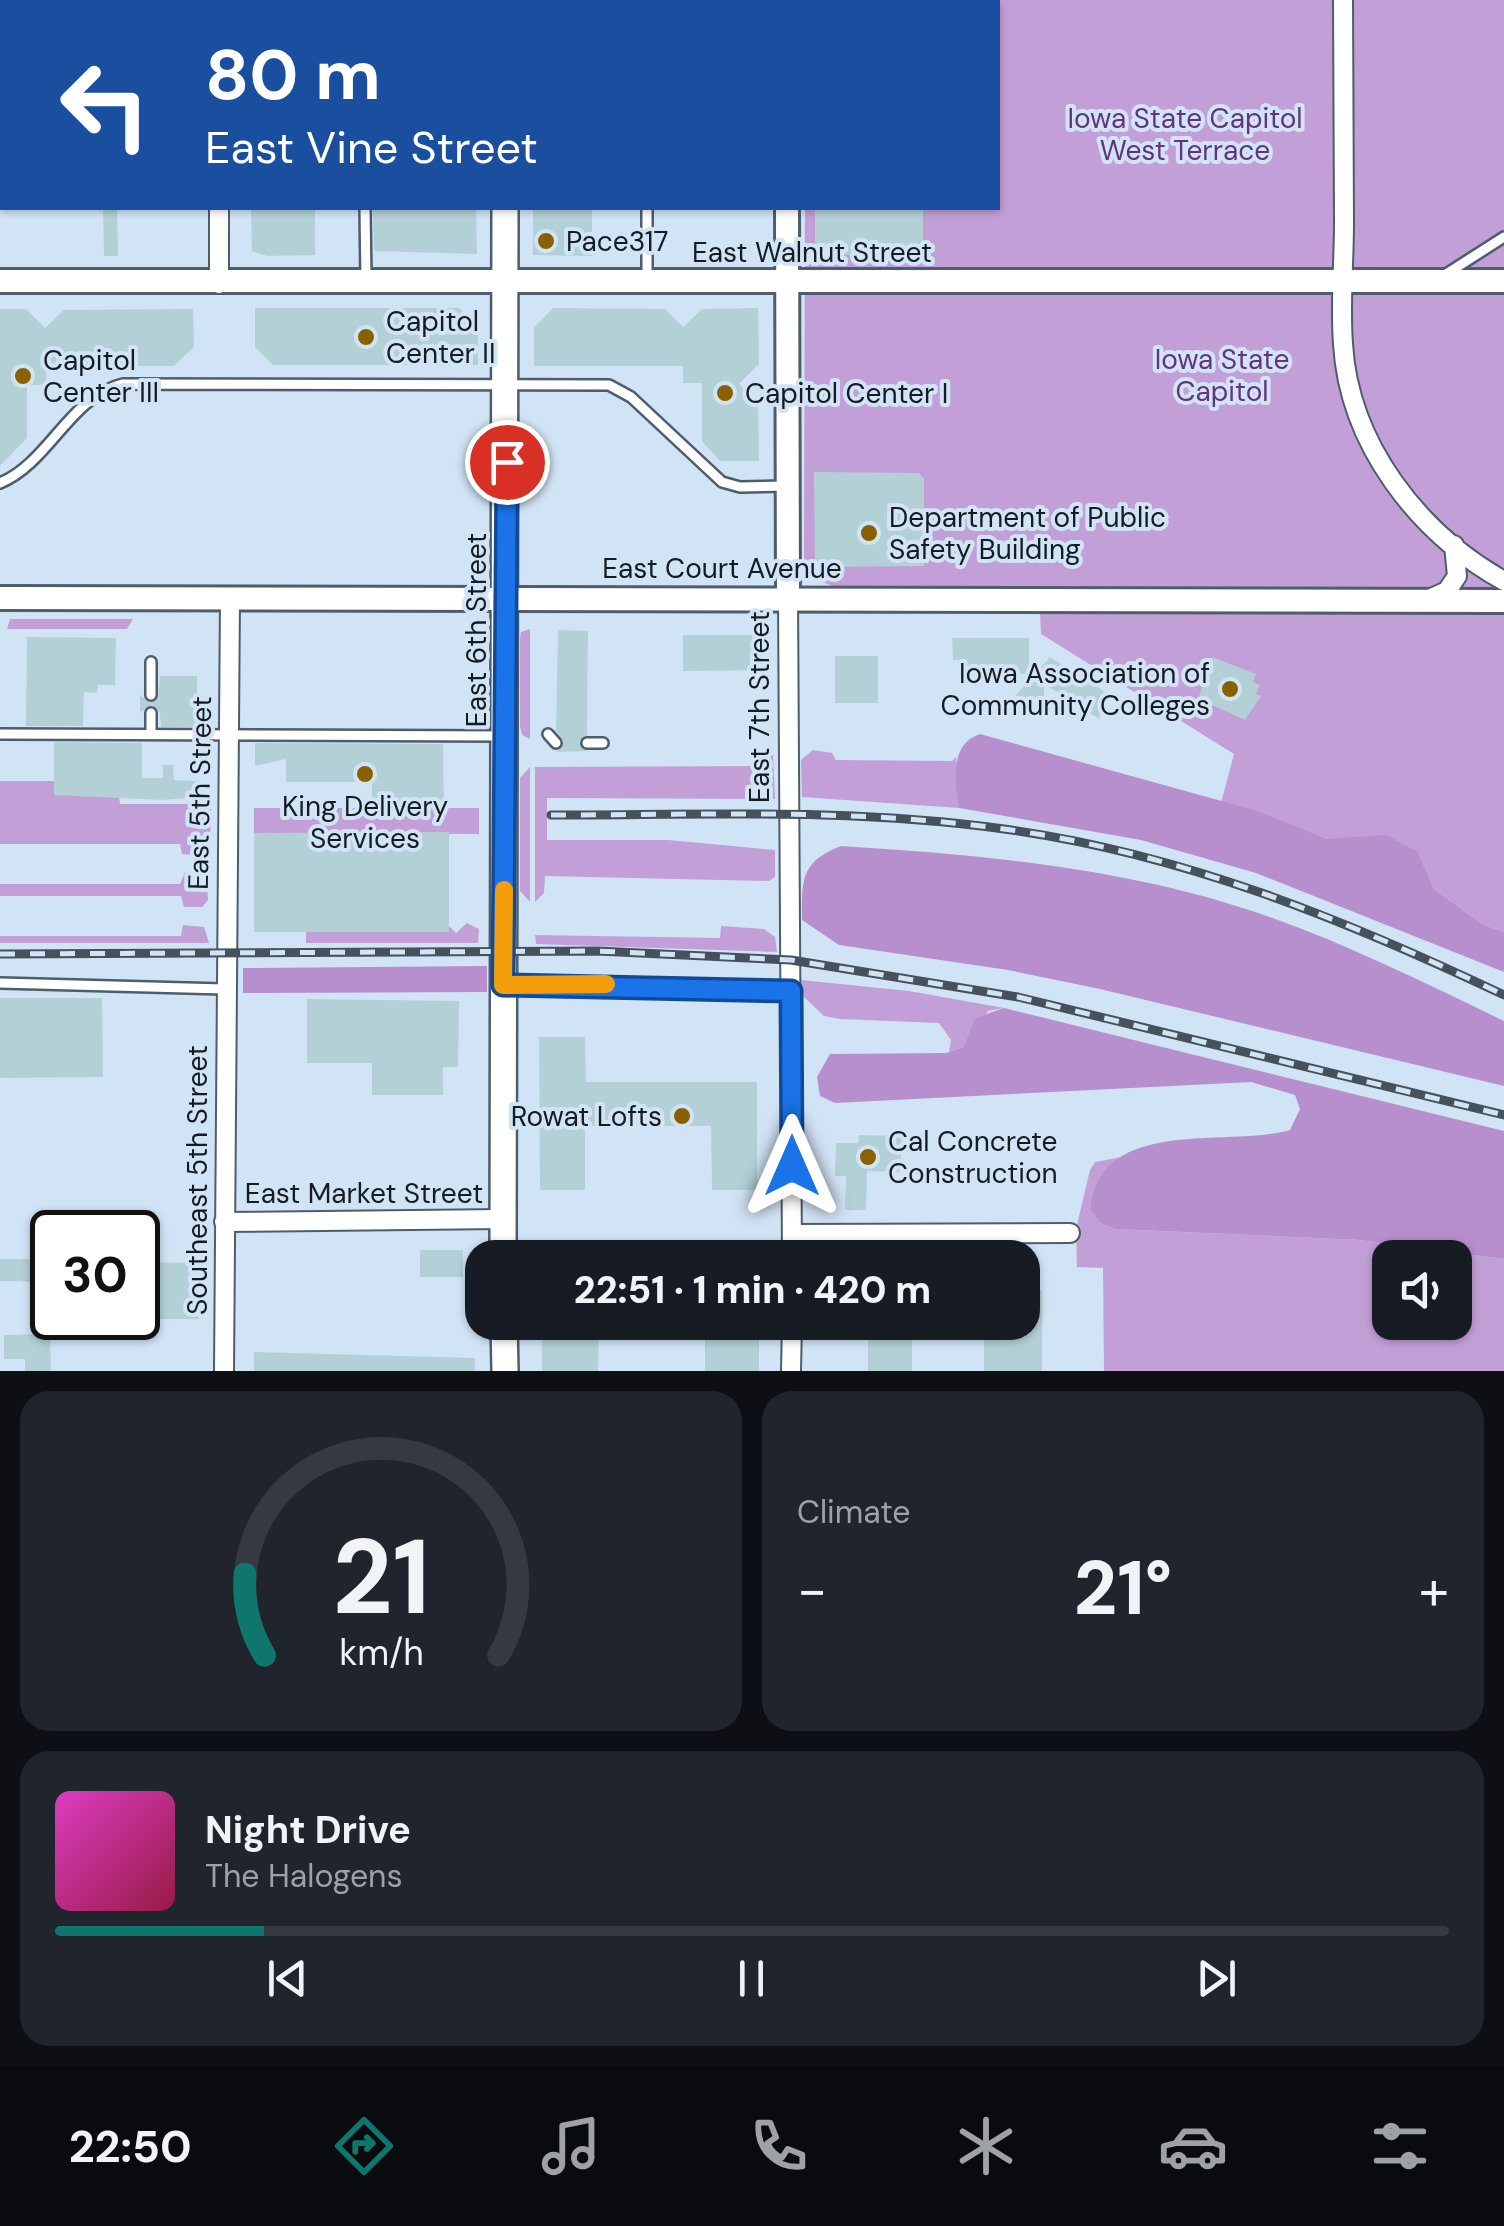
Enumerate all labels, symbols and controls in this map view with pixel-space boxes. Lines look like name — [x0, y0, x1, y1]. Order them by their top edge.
text: 80 m — [205, 30, 381, 121]
icon: left — [40, 40, 170, 170]
park label: Iowa State Capitol West Terrace — [1067, 100, 1303, 169]
text: East Vine Street — [205, 118, 538, 177]
place label: Pace317 — [566, 223, 669, 260]
marker: Pace317 — [535, 230, 557, 252]
street label: East Walnut Street — [692, 234, 932, 271]
place label: Capitol Center II — [386, 303, 495, 372]
marker: Capitol Center II — [355, 326, 377, 348]
park label: Iowa State Capitol — [1155, 341, 1289, 410]
place label: Capitol Center III — [43, 342, 159, 411]
marker: Capitol Center III — [12, 365, 34, 387]
place label: Capitol Center I — [745, 375, 948, 412]
marker: Capitol Center I — [714, 382, 736, 404]
pin — [465, 420, 550, 505]
icon: arrive — [480, 435, 535, 490]
place label: Department of Public Safety Building — [889, 499, 1166, 568]
marker: Department of Public Safety Building — [858, 522, 880, 544]
street label: East 6th Street — [458, 533, 495, 727]
street label: East Court Avenue — [602, 550, 842, 587]
street label: East 7th Street — [741, 611, 778, 803]
place label: Iowa Association of Community Colleges — [941, 655, 1210, 724]
marker: Iowa Association of Community Colleges — [1219, 678, 1241, 700]
street label: East 5th Street — [180, 696, 220, 890]
marker: King Delivery Services — [354, 763, 376, 785]
place label: King Delivery Services — [282, 788, 448, 857]
street label: Southeast 5th Street — [179, 1045, 216, 1315]
place label: Rowat Lofts — [511, 1098, 662, 1135]
marker: Rowat Lofts — [671, 1105, 693, 1127]
position arrow — [740, 1114, 844, 1218]
place label: Cal Concrete Construction — [888, 1123, 1058, 1192]
marker: Cal Concrete Construction — [857, 1146, 879, 1168]
street label: East Market Street — [245, 1175, 483, 1212]
speed limit sign: 30 — [30, 1210, 160, 1340]
map controls — [1372, 1240, 1472, 1340]
button: sound — [1372, 1240, 1472, 1340]
text: 22:51 · 1 min · 420 m — [574, 1265, 931, 1315]
text: Climate — [797, 1491, 911, 1533]
text: 21 — [332, 1510, 430, 1645]
text: 21° — [1074, 1540, 1172, 1637]
text: − — [797, 1554, 827, 1626]
text: + — [1419, 1554, 1449, 1626]
text: km/h — [339, 1630, 423, 1676]
text: Night Drive — [205, 1805, 411, 1855]
text: The Halogens — [205, 1855, 403, 1897]
icon: previous — [260, 1951, 315, 2006]
icon: pause — [724, 1951, 779, 2006]
icon: next — [1189, 1951, 1244, 2006]
icon: directions — [329, 2111, 399, 2181]
icon: music — [536, 2111, 606, 2181]
icon: phone — [744, 2111, 814, 2181]
icon: climate — [951, 2111, 1021, 2181]
icon: car — [1158, 2111, 1228, 2181]
icon: filters — [1365, 2111, 1435, 2181]
text: 22:50 — [69, 2117, 192, 2176]

